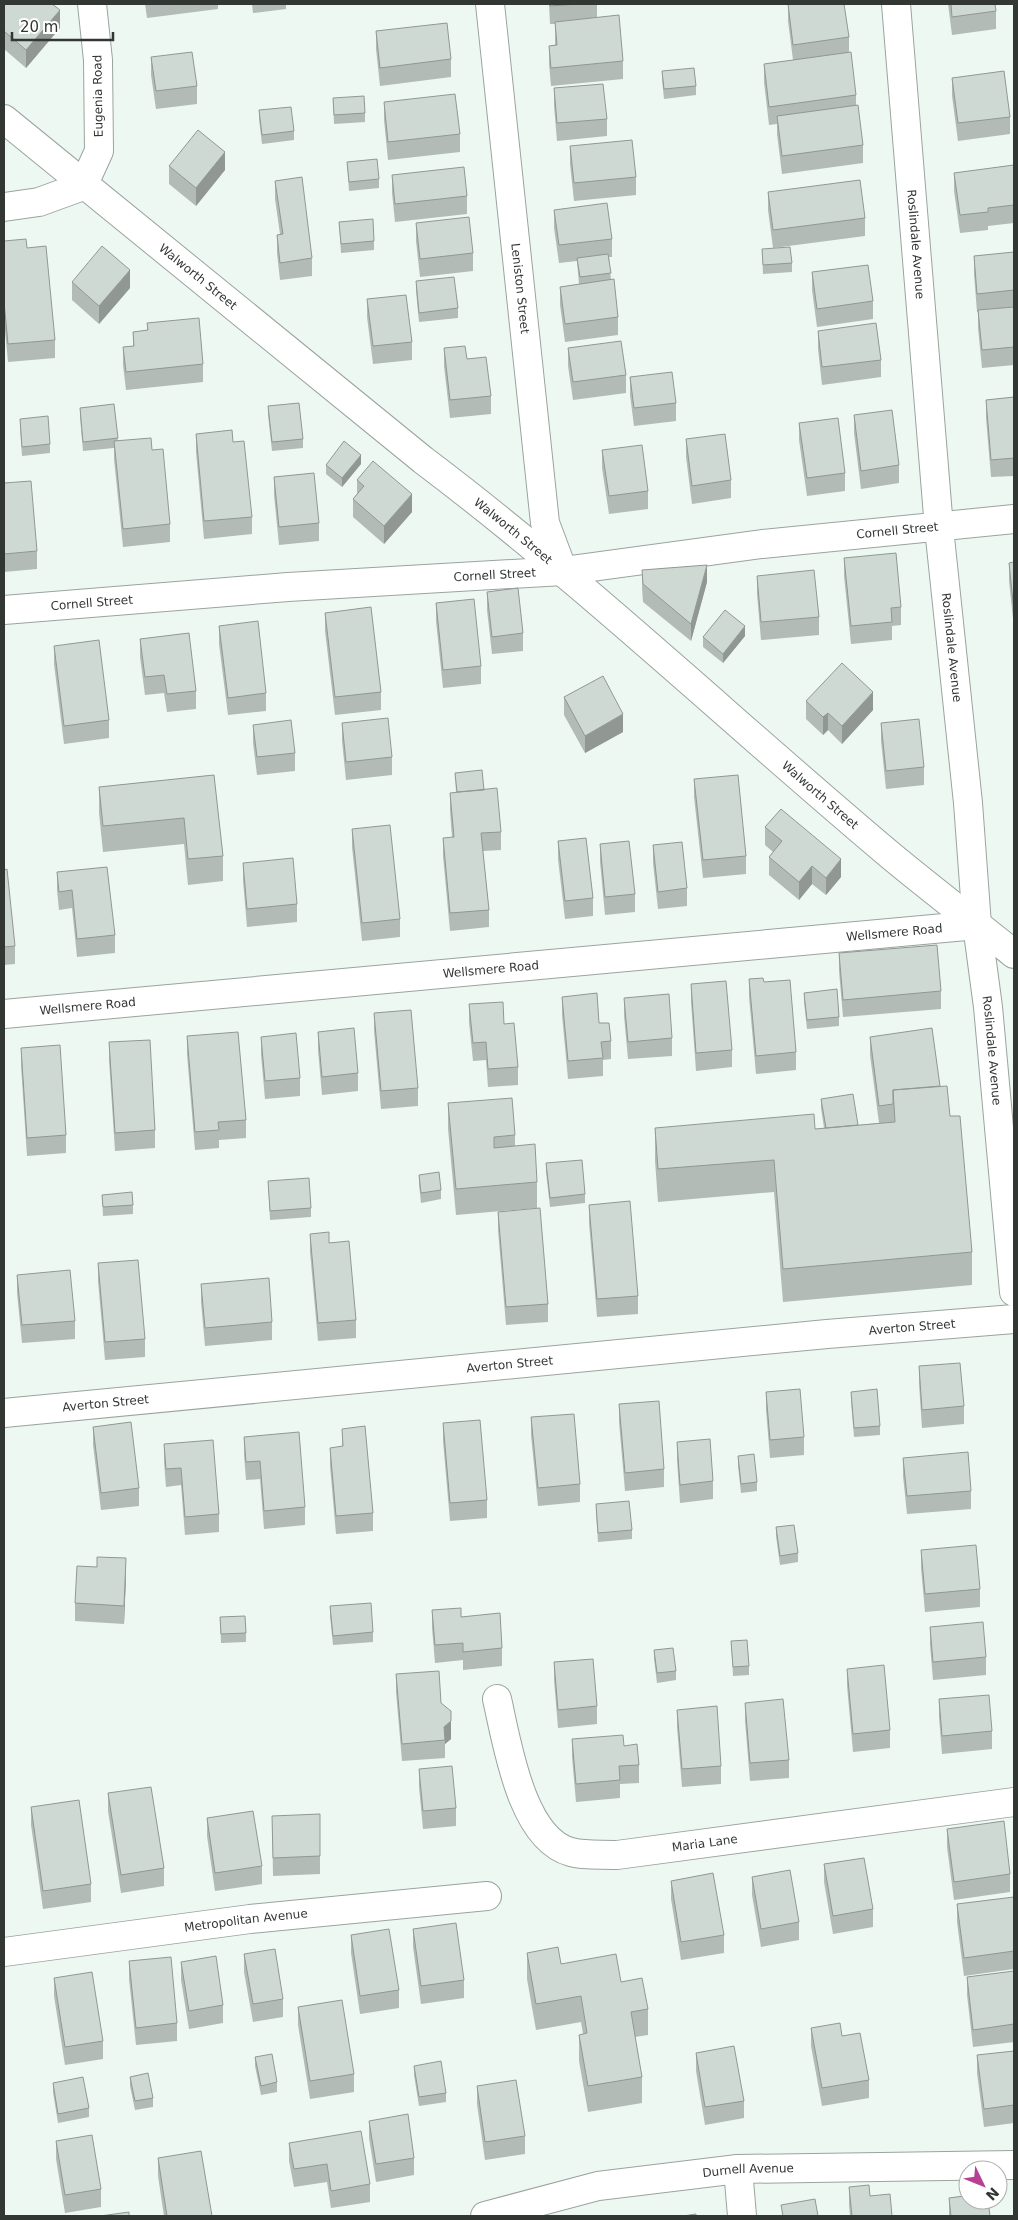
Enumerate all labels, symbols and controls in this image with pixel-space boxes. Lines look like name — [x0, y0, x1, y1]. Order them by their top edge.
scale bar — [12, 10, 114, 42]
text: 20 m — [20, 18, 58, 36]
street label: Eugenia Road — [90, 55, 106, 137]
street label: Roslindale Avenue — [904, 189, 927, 300]
street label: Walworth Street — [156, 241, 240, 313]
street label: Leniston Street — [508, 242, 532, 335]
street label: Walworth Street — [471, 495, 555, 567]
street label: Cornell Street — [856, 520, 939, 542]
street label: Cornell Street — [453, 566, 537, 584]
street label: Roslindale Avenue — [939, 592, 964, 703]
street label: Cornell Street — [50, 593, 134, 613]
street label: Walworth Street — [779, 758, 861, 832]
street label: Wellsmere Road — [846, 921, 943, 944]
street label: Wellsmere Road — [442, 958, 540, 981]
street label: Wellsmere Road — [39, 995, 136, 1018]
street label: Roslindale Avenue — [980, 995, 1004, 1106]
street label: Averton Street — [868, 1317, 956, 1338]
street label: Averton Street — [466, 1353, 554, 1376]
street label: Averton Street — [62, 1392, 150, 1414]
street label: Maria Lane — [671, 1832, 739, 1855]
street label: Metropolitan Avenue — [183, 1906, 308, 1935]
north arrow — [958, 2160, 1008, 2210]
street label: Durnell Avenue — [702, 2161, 794, 2180]
text: N — [983, 2184, 1002, 2204]

